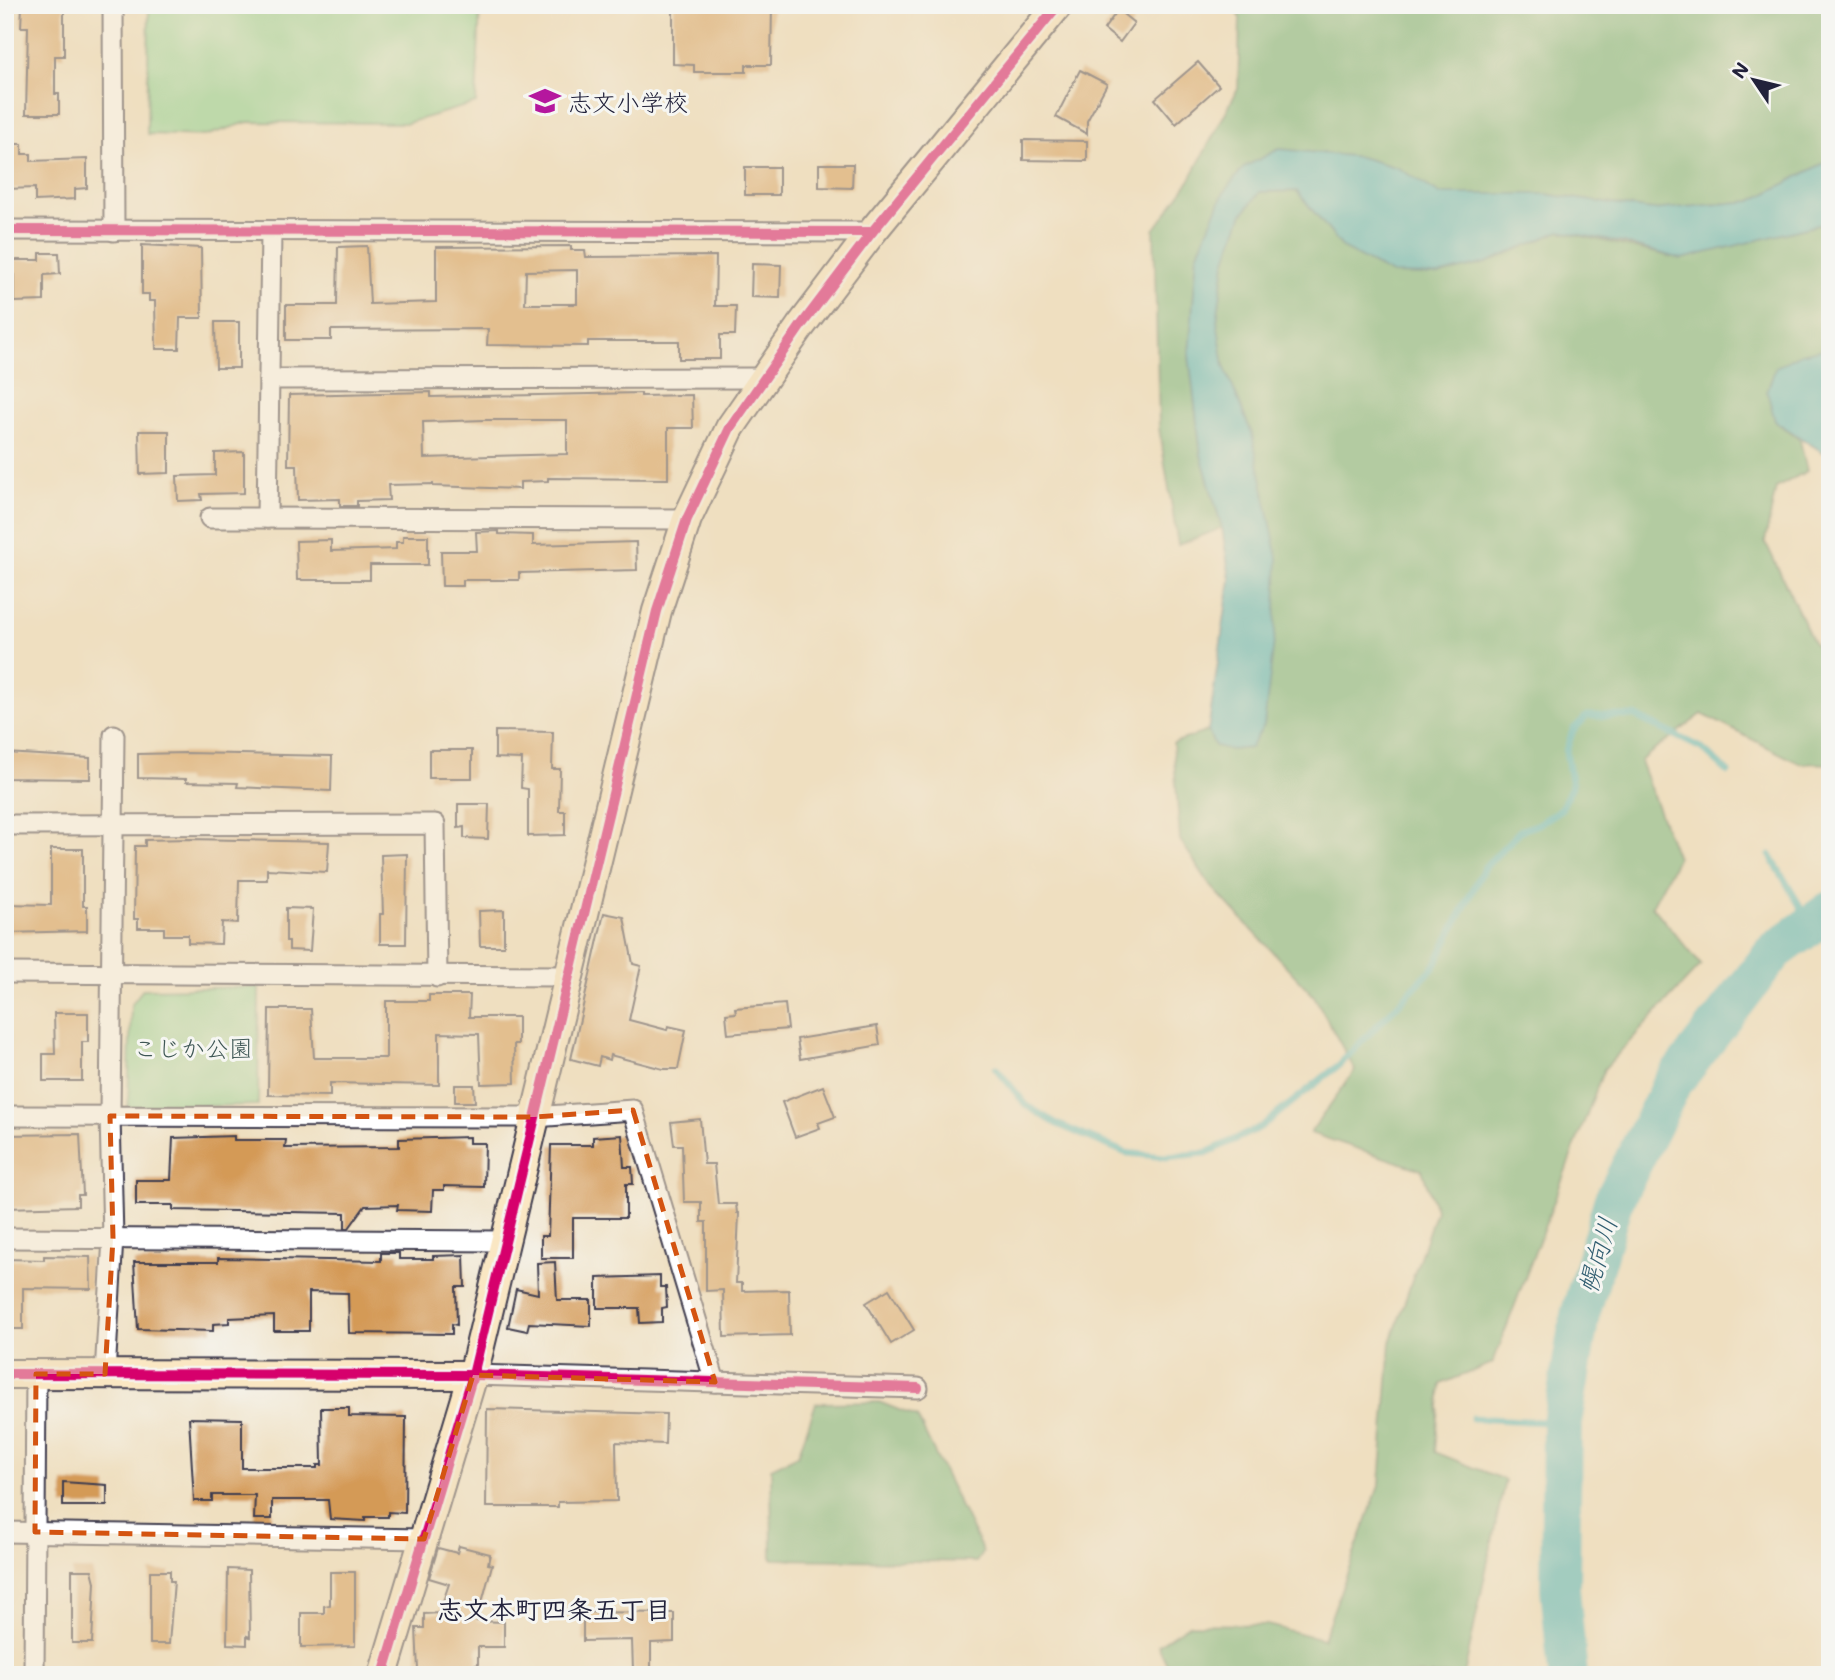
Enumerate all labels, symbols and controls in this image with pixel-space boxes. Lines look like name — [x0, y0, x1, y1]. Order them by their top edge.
north arrow — [1720, 46, 1790, 116]
text: N — [1725, 57, 1754, 83]
school or university icon: 志文小学校 — [528, 84, 562, 118]
place label: 志文小学校 — [568, 86, 688, 117]
park label: こじか公園 — [133, 1032, 253, 1063]
water label: 幌向川 — [1570, 1213, 1624, 1297]
district label: 志文本町四条五丁目 — [437, 1592, 671, 1626]

